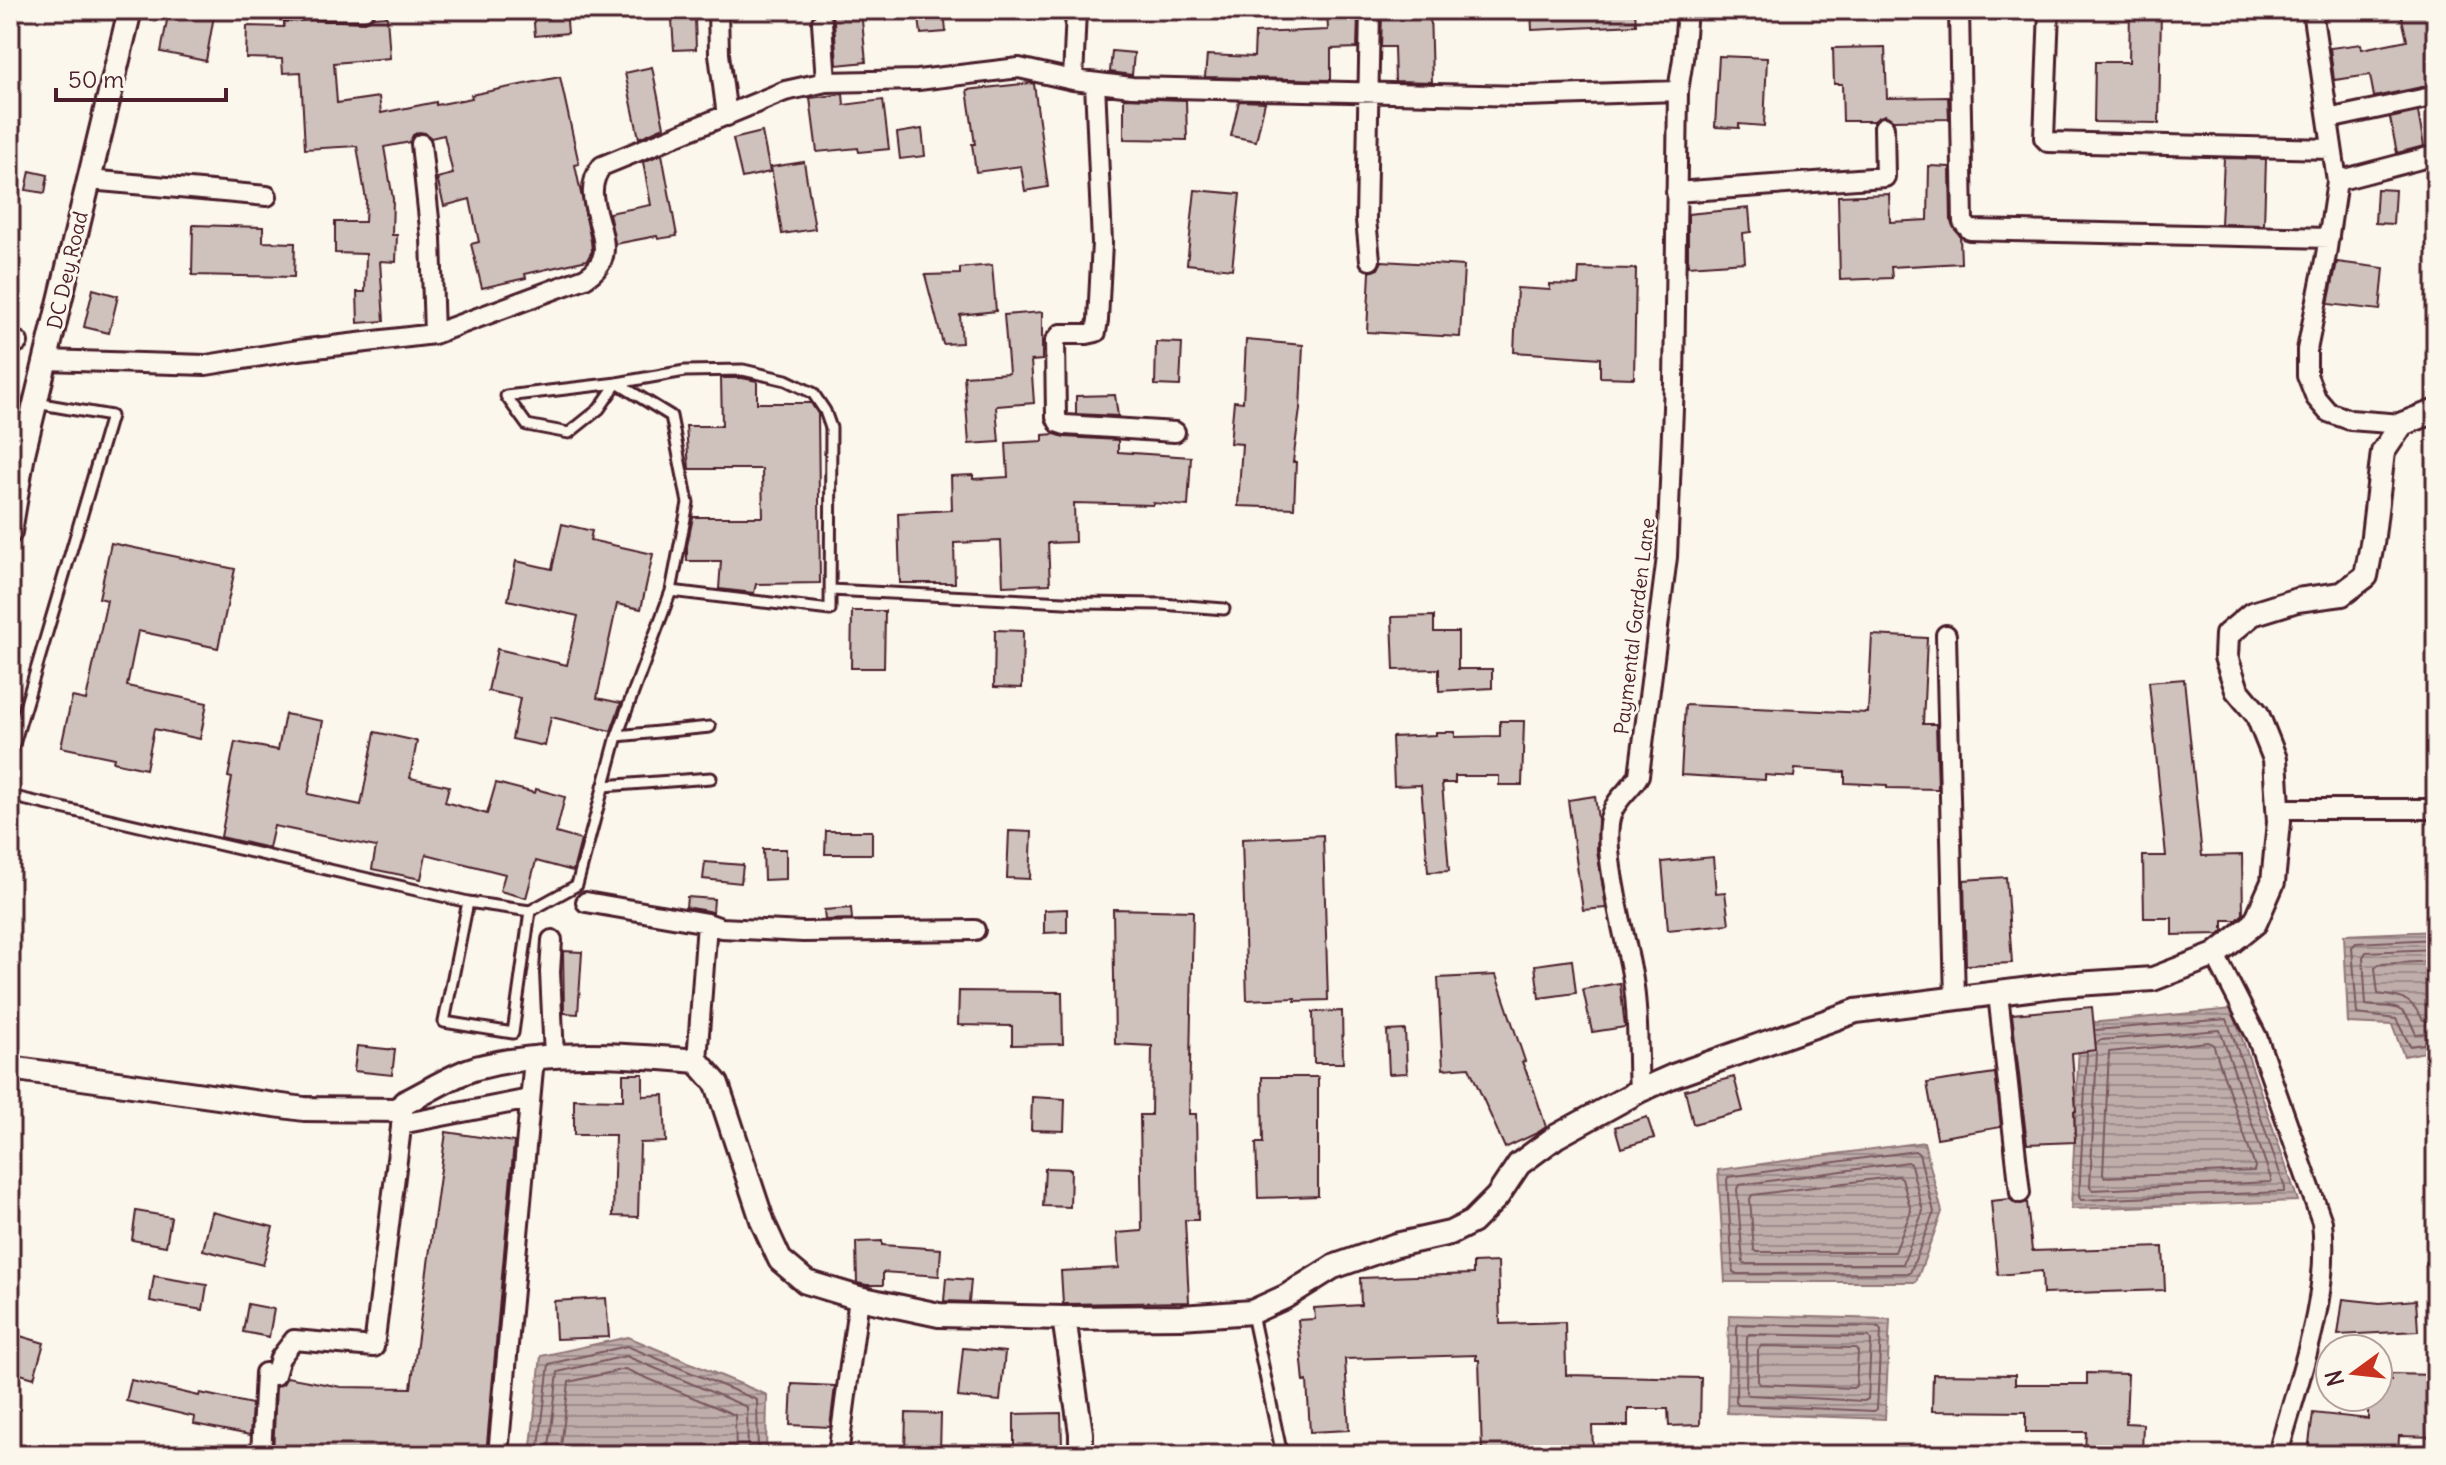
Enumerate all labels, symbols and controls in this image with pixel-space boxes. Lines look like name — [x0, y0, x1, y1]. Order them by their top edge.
scale bar — [56, 52, 226, 102]
text: 50 m — [68, 64, 124, 94]
street label: DC Dey Road — [41, 208, 93, 331]
street label: Paymental Garden Lane — [1608, 516, 1660, 736]
north arrow — [2314, 1333, 2394, 1413]
text: N — [2319, 1367, 2350, 1389]

